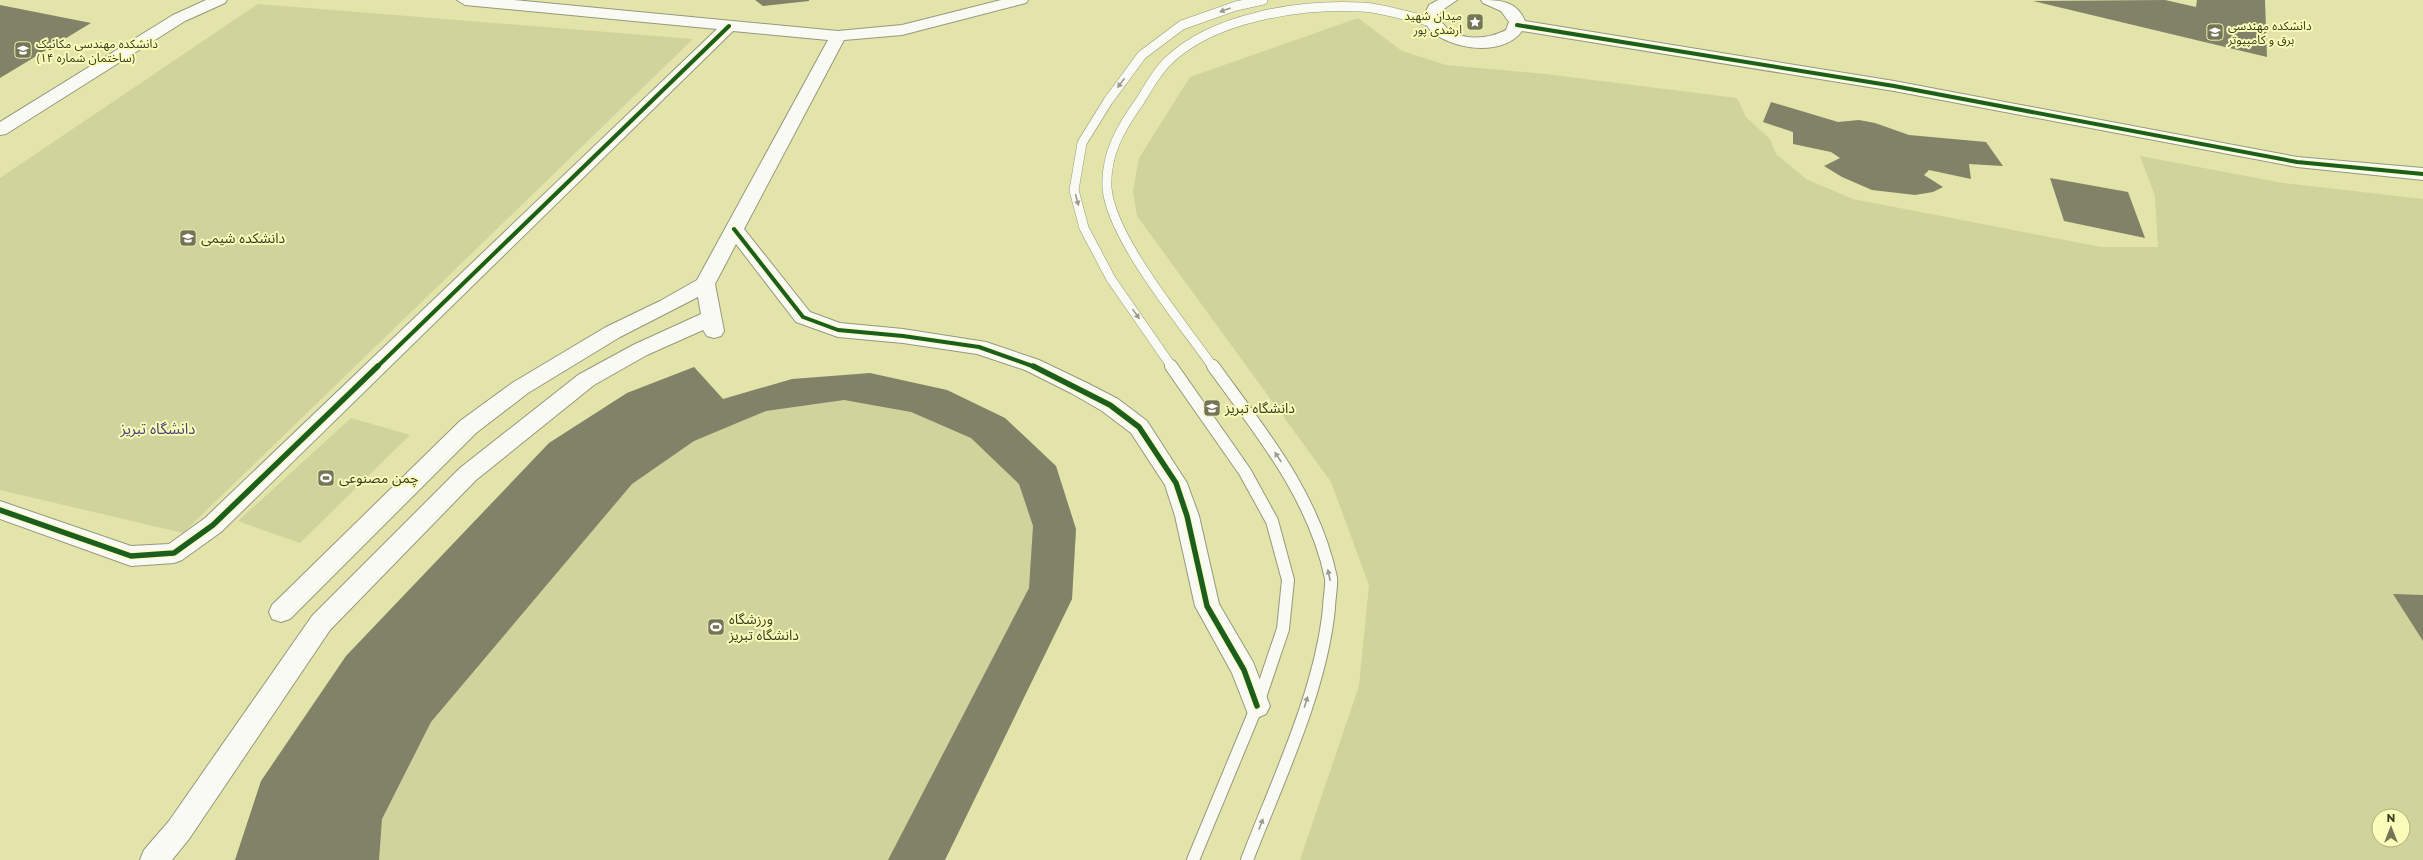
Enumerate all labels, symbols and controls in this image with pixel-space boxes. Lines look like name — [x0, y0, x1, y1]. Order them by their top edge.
one-way arrow — [1218, 7, 1230, 13]
place label: میدان شهید ارشدی پور — [1404, 8, 1462, 38]
place icon: میدان شهید ارشدی پور — [1465, 12, 1485, 32]
place label: دانشکده مهندسی برق و کامپیوتر — [2227, 18, 2312, 48]
school or university icon: دانشکده مهندسی برق و کامپیوتر — [2205, 22, 2225, 42]
place label: دانشکده مهندسی مکانیک (ساختمان شماره ۱۴) — [36, 36, 158, 65]
school or university icon: دانشکده مهندسی مکانیک (ساختمان شماره ۱۴) — [13, 40, 33, 60]
one-way arrow — [1117, 77, 1125, 88]
one-way arrow — [1074, 194, 1080, 206]
school or university icon: دانشکده شیمی — [178, 228, 198, 248]
place label: دانشکده شیمی — [201, 229, 285, 247]
one-way arrow — [1132, 309, 1140, 320]
school or university icon: دانشگاه تبریز — [1202, 398, 1222, 418]
place label: دانشگاه تبریز — [1224, 399, 1295, 417]
district label: دانشگاه تبریز — [119, 419, 196, 438]
one-way arrow — [1274, 452, 1282, 462]
sports icon: چمن مصنوعی — [316, 468, 336, 488]
place label: چمن مصنوعی — [339, 469, 419, 488]
one-way arrow — [1326, 569, 1332, 582]
place label: ورزشگاه دانشگاه تبریز — [728, 610, 799, 644]
sports icon: ورزشگاه دانشگاه تبریز — [706, 617, 726, 637]
one-way arrow — [1303, 696, 1309, 708]
north arrow — [2371, 808, 2411, 848]
text: N — [2387, 811, 2395, 825]
one-way arrow — [1258, 817, 1264, 829]

